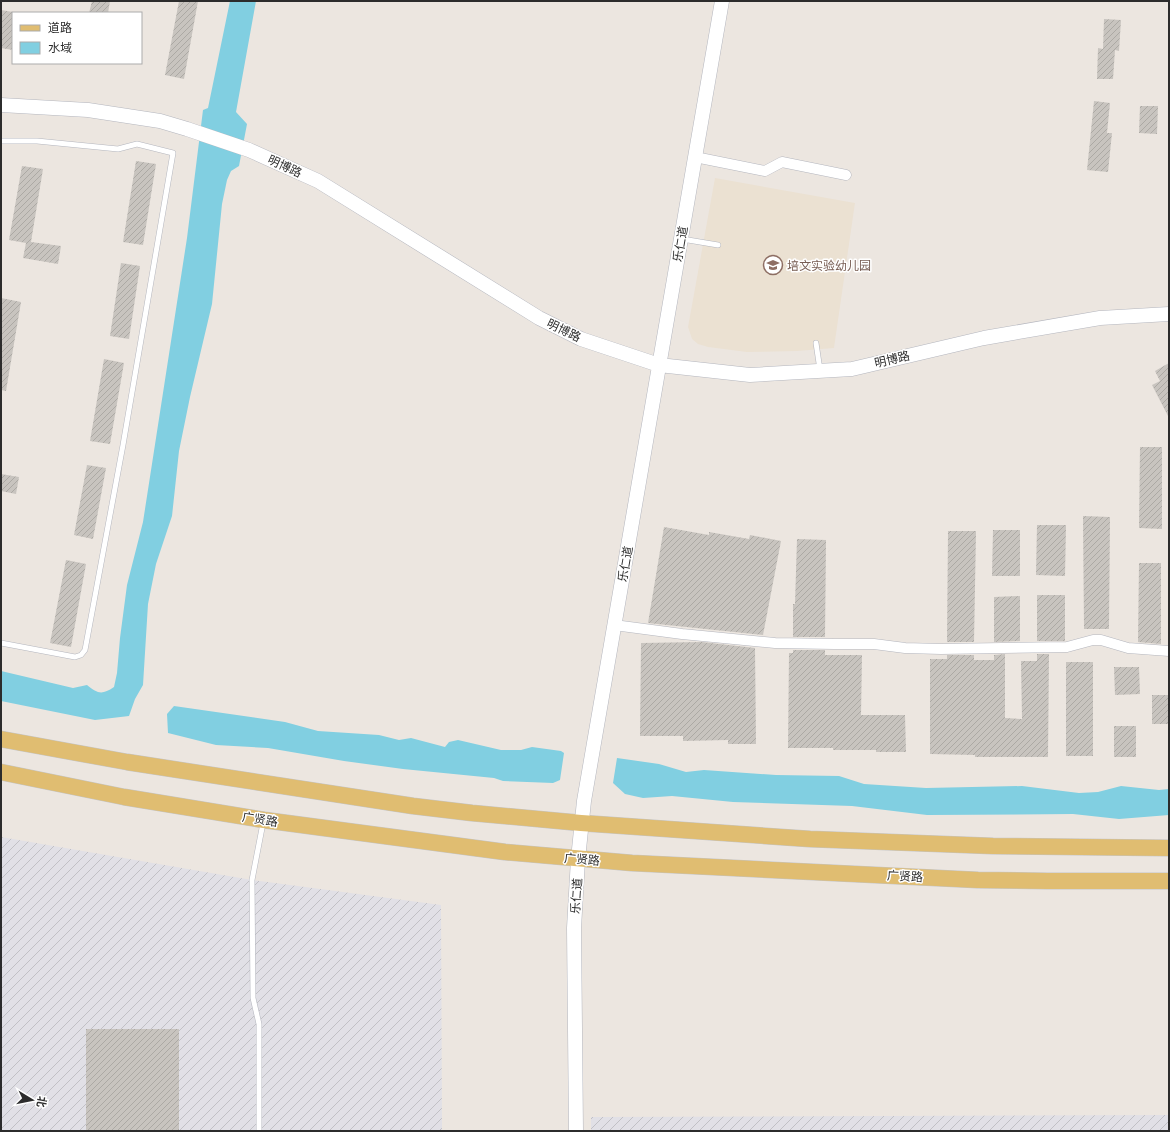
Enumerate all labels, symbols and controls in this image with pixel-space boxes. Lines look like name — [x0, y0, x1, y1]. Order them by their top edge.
legend — [12, 12, 142, 64]
text: 道路 — [48, 19, 72, 36]
text: 水域 — [48, 39, 72, 56]
street label: 明博路 — [265, 151, 305, 181]
street label: 乐仁道 — [669, 225, 691, 263]
school or university icon: 培文实验幼儿园 — [762, 254, 784, 276]
place label: 培文实验幼儿园 — [787, 257, 871, 274]
street label: 明博路 — [544, 314, 584, 346]
street label: 明博路 — [873, 347, 911, 371]
street label: 乐仁道 — [614, 545, 636, 583]
street label: 广贤路 — [241, 808, 279, 830]
street label: 广贤路 — [563, 849, 601, 869]
street label: 广贤路 — [887, 867, 923, 885]
street label: 乐仁道 — [566, 877, 586, 915]
north arrow — [12, 1080, 52, 1120]
text: 北 — [34, 1095, 51, 1109]

